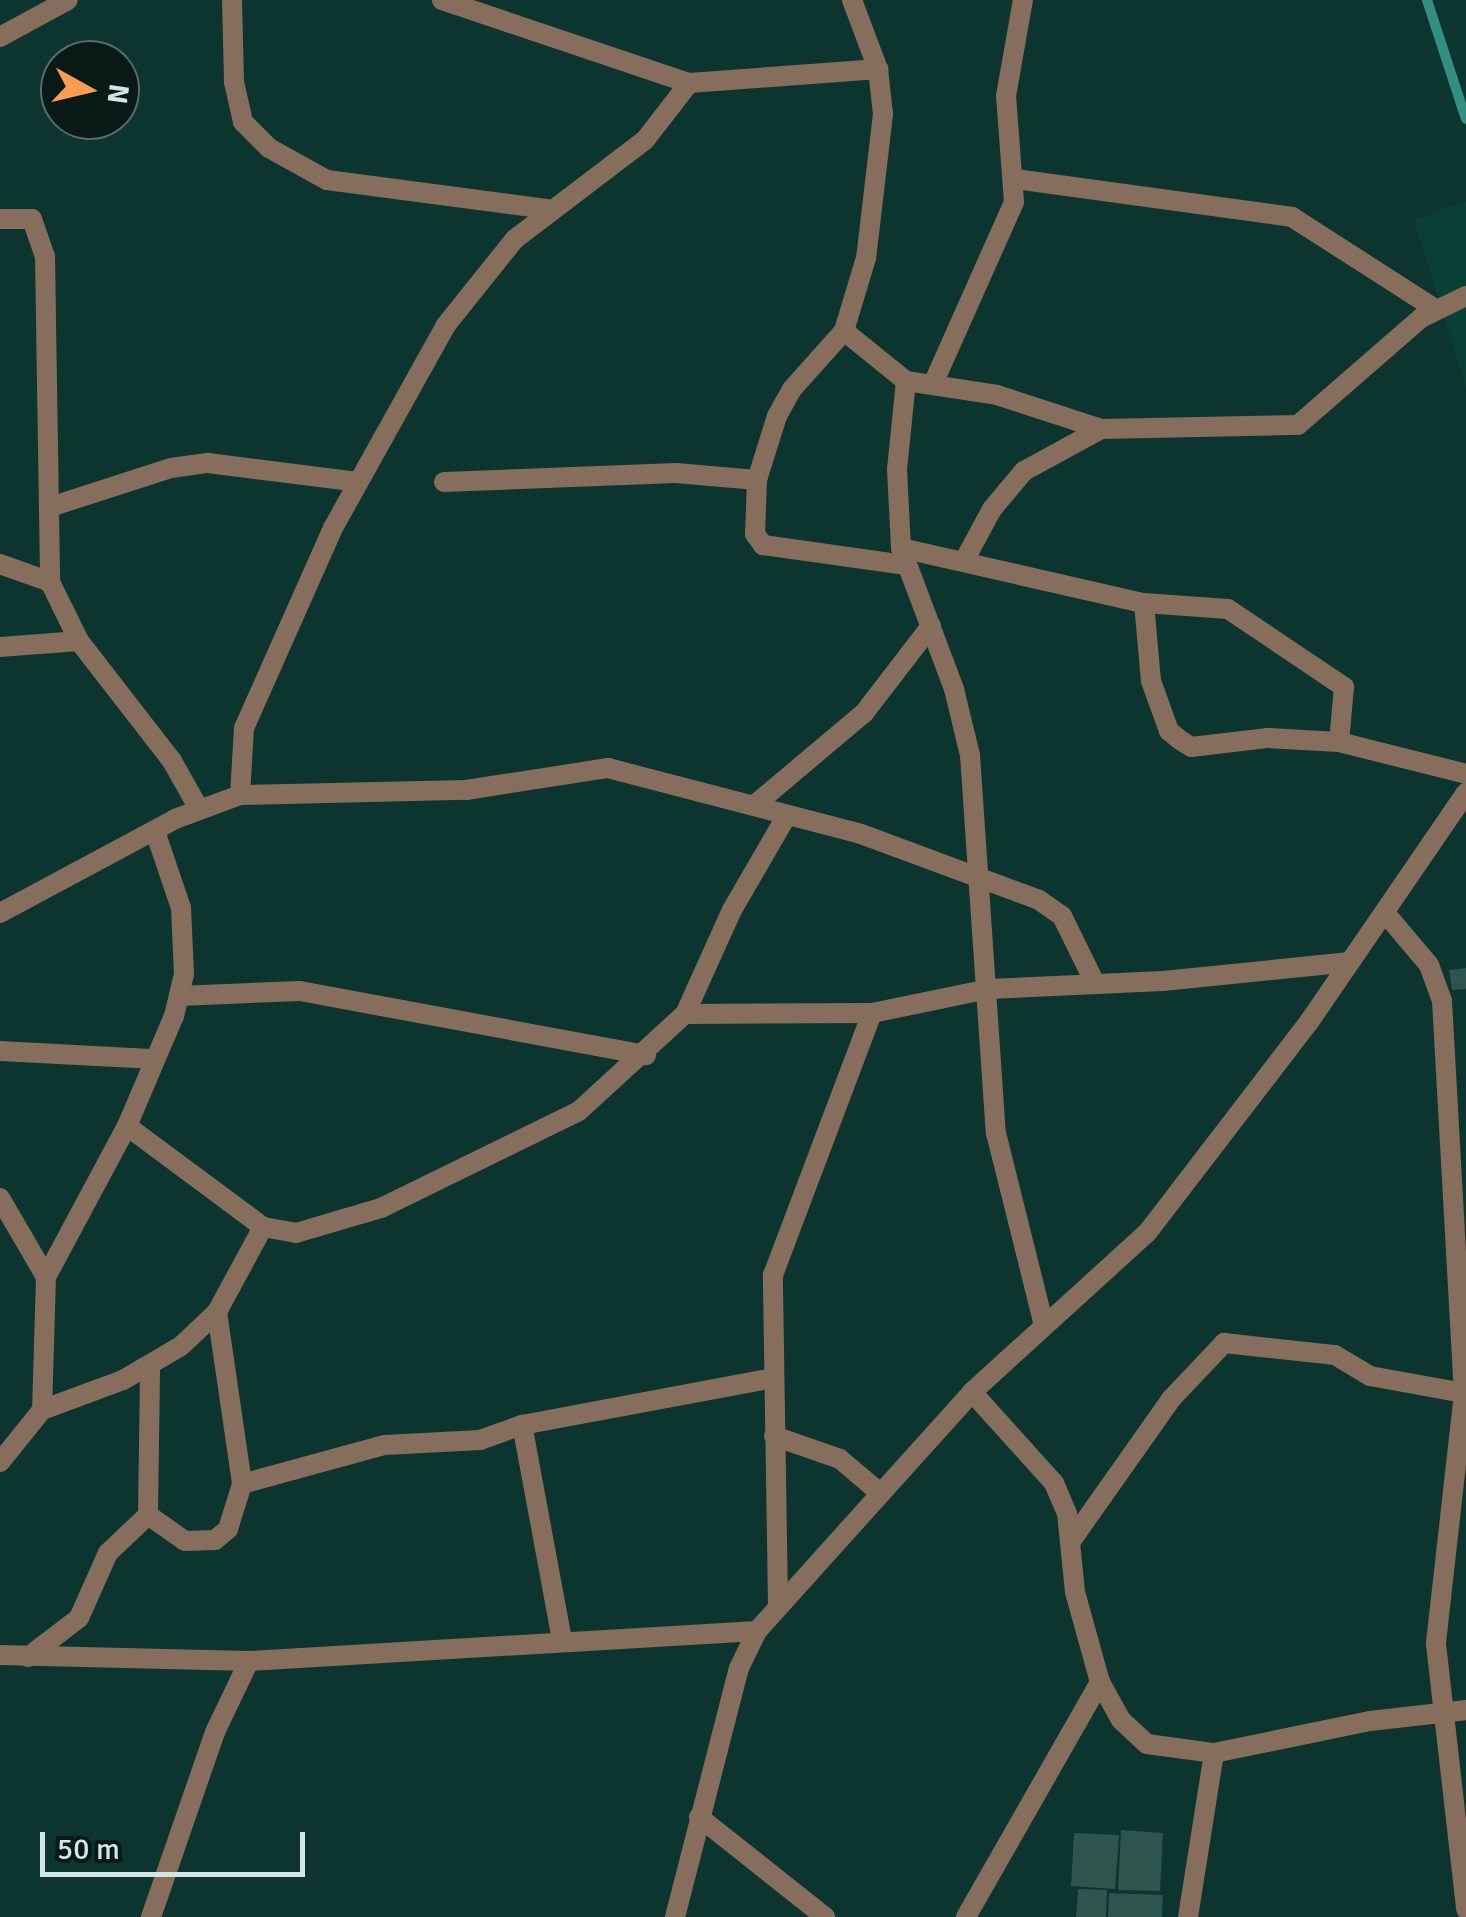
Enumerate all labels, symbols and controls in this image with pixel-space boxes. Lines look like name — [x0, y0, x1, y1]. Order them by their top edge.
north arrow — [40, 40, 140, 140]
text: N — [100, 82, 136, 106]
scale bar — [45, 1812, 310, 1874]
text: 50 m — [57, 1831, 120, 1868]

